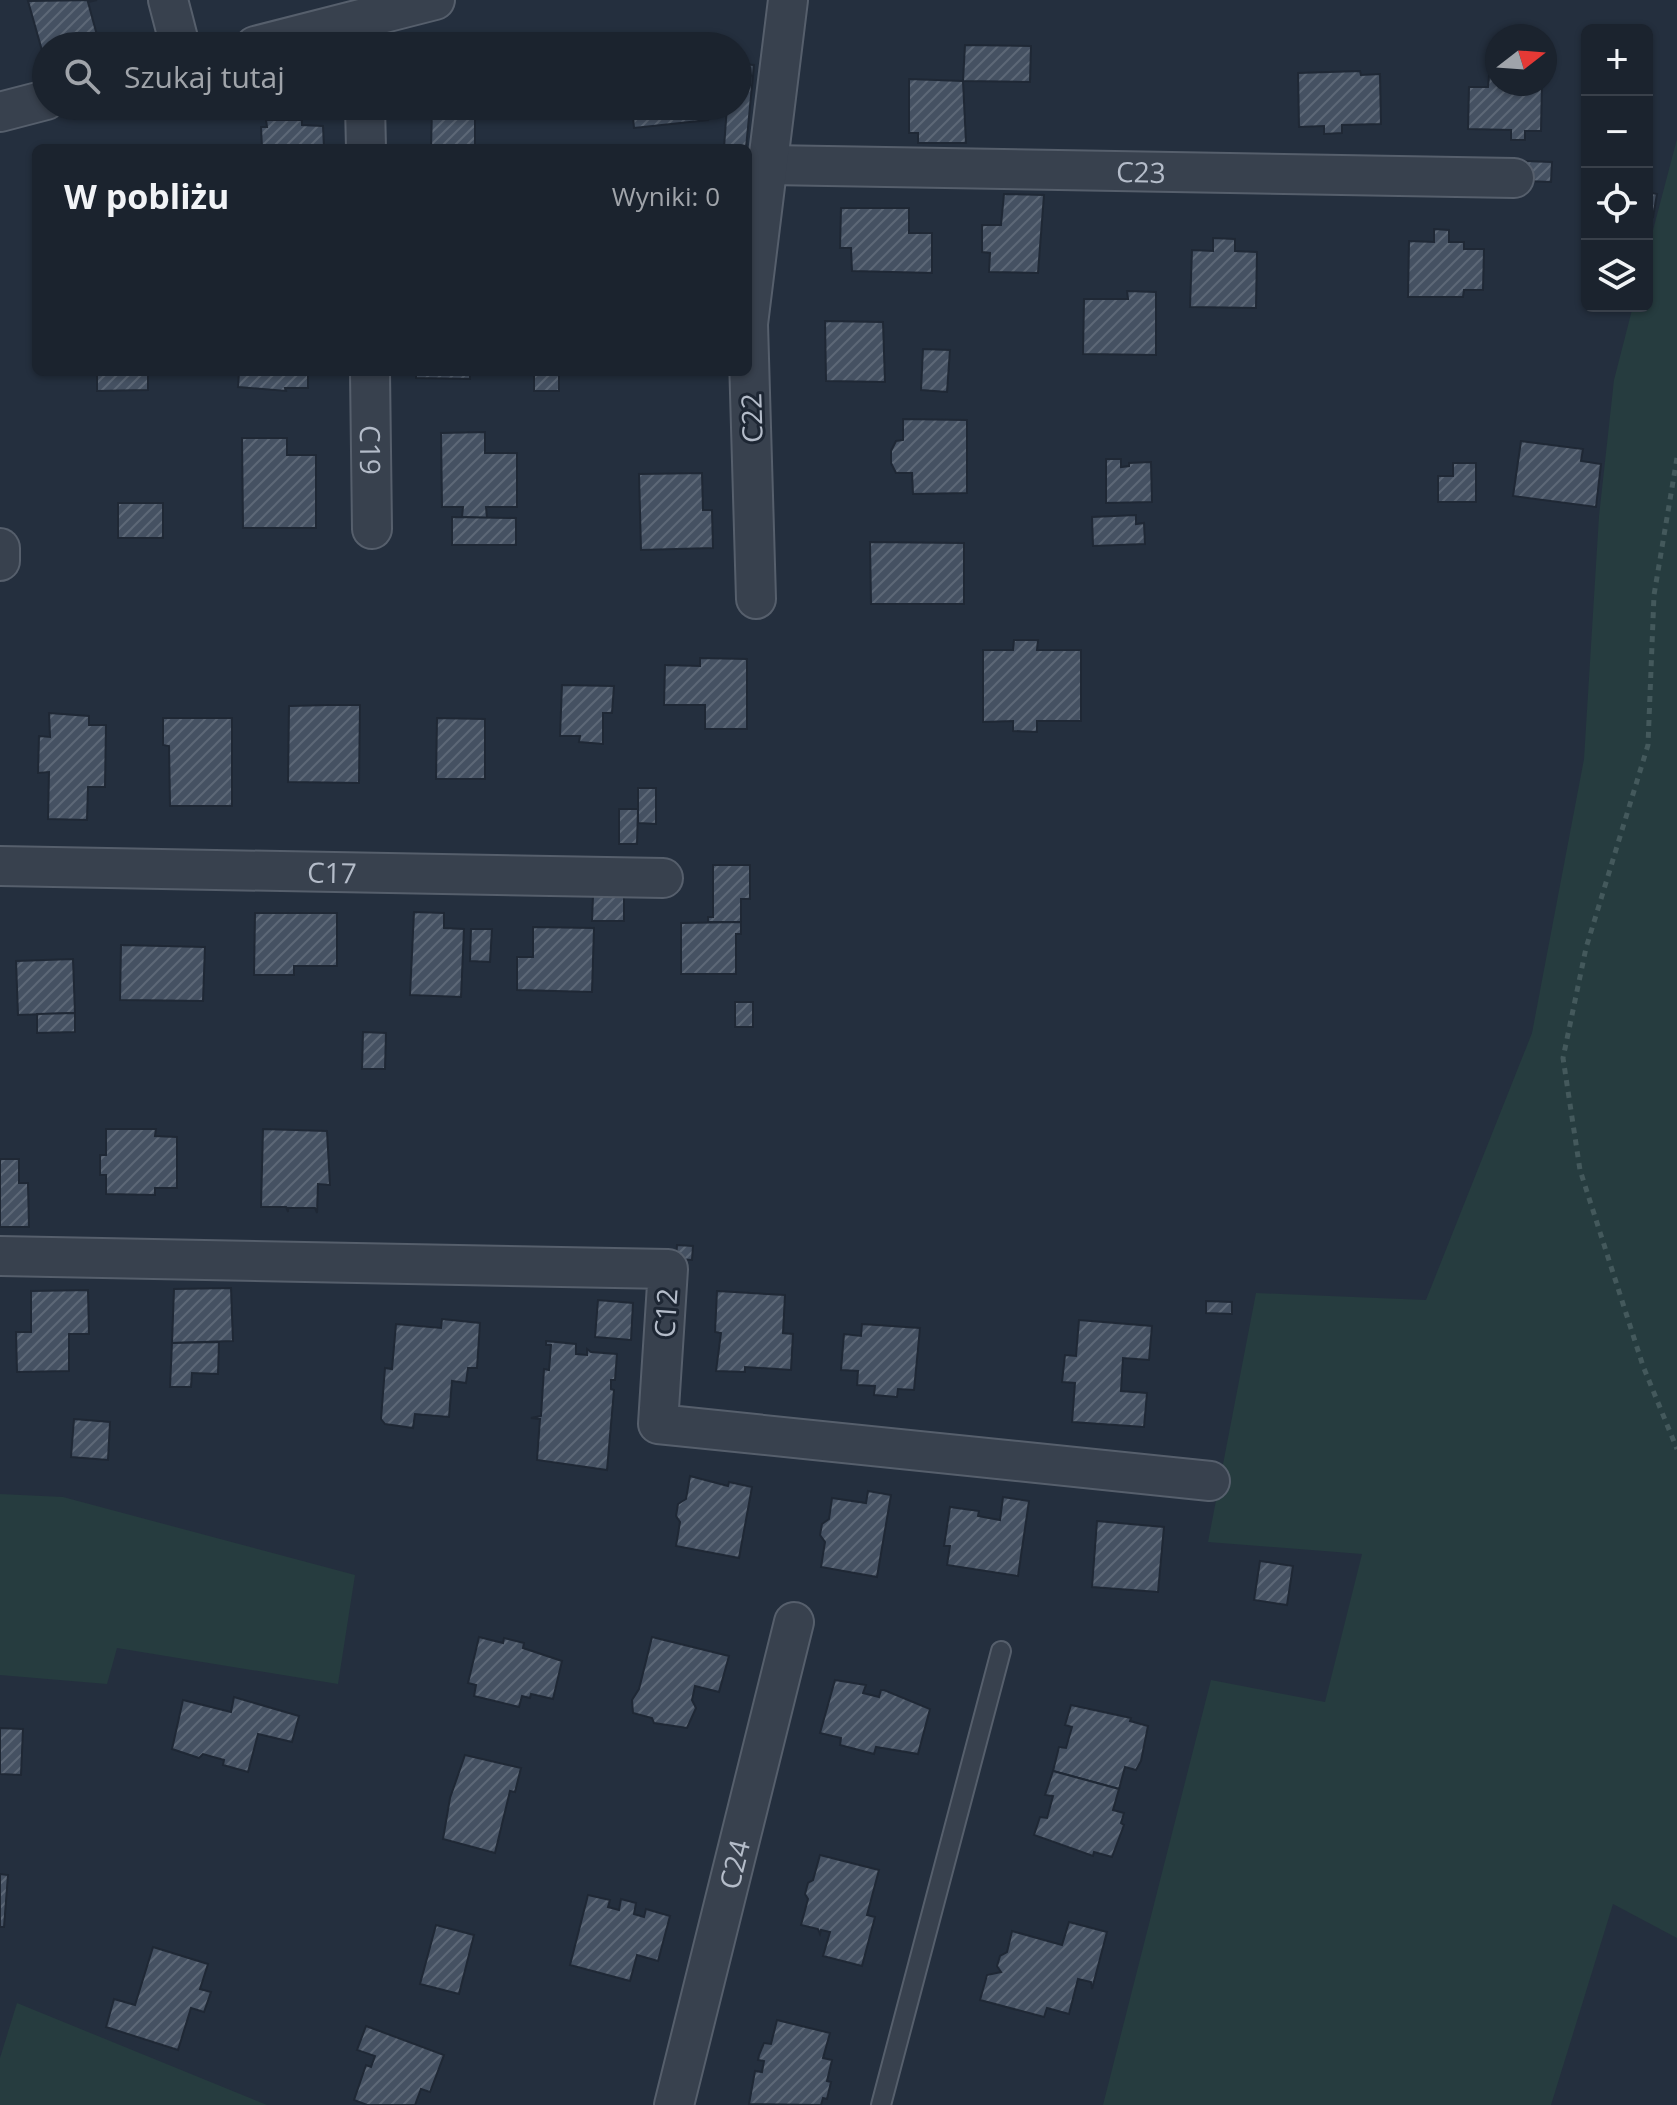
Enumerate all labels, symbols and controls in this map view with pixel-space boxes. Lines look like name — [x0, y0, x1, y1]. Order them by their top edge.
north arrow — [1485, 24, 1557, 96]
map controls — [1581, 24, 1653, 312]
button: + — [1581, 24, 1653, 96]
search box — [32, 32, 752, 120]
icon: search — [60, 54, 104, 98]
text: Szukaj tutaj — [124, 56, 285, 97]
button: − — [1581, 96, 1653, 168]
street label: C23 — [1116, 152, 1166, 191]
button: locate — [1581, 168, 1653, 240]
text: W pobliżu — [64, 173, 229, 219]
text: Wyniki: 0 — [612, 178, 720, 214]
button: layers — [1581, 240, 1653, 312]
street label: C22 — [731, 393, 771, 443]
street label: C19 — [352, 425, 390, 475]
street label: C17 — [307, 853, 357, 891]
street label: C12 — [644, 1287, 686, 1339]
street label: C24 — [709, 1836, 758, 1893]

